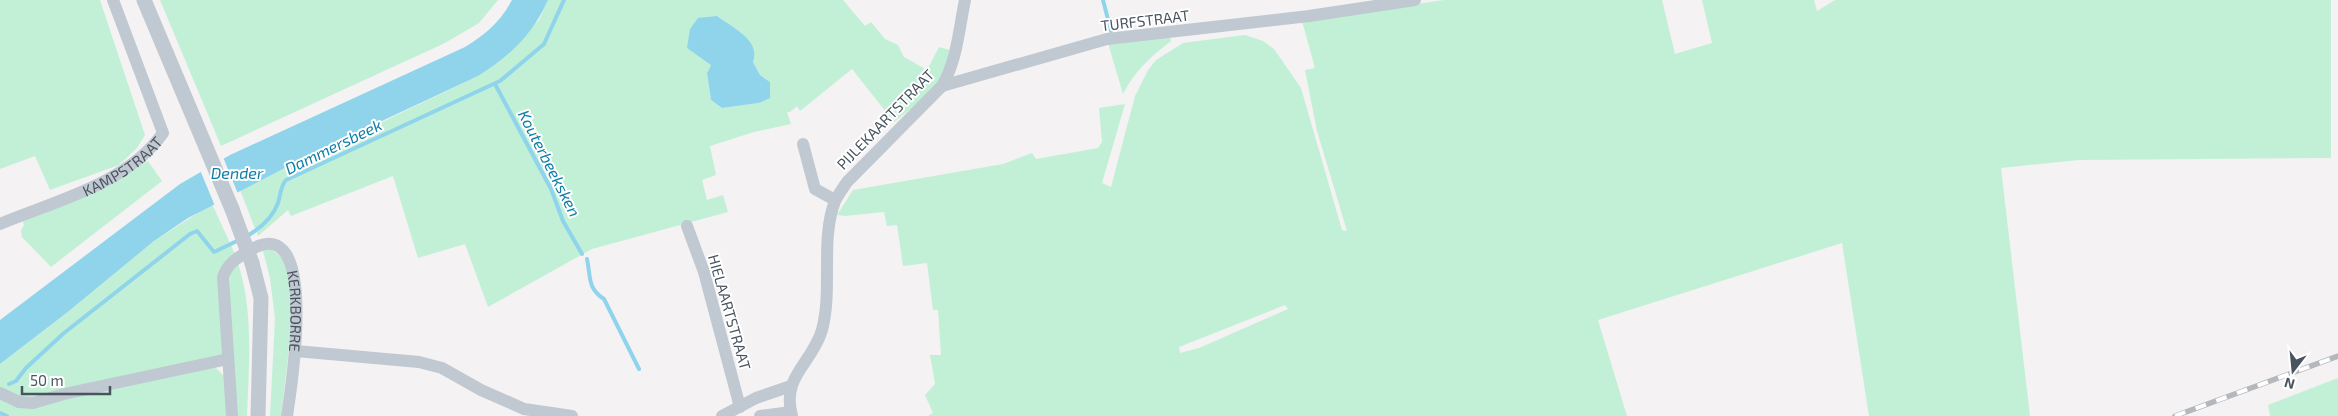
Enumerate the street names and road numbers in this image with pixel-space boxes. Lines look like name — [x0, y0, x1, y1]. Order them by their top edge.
street label: TURFSTRAAT — [1100, 6, 1191, 34]
street label: PIJLEKAARTSTRAAT — [833, 65, 938, 173]
street label: KAMPSTRAAT — [80, 132, 166, 200]
street label: HIELAARTSTRAAT — [705, 252, 755, 372]
street label: KERKBORRE — [284, 269, 306, 353]

